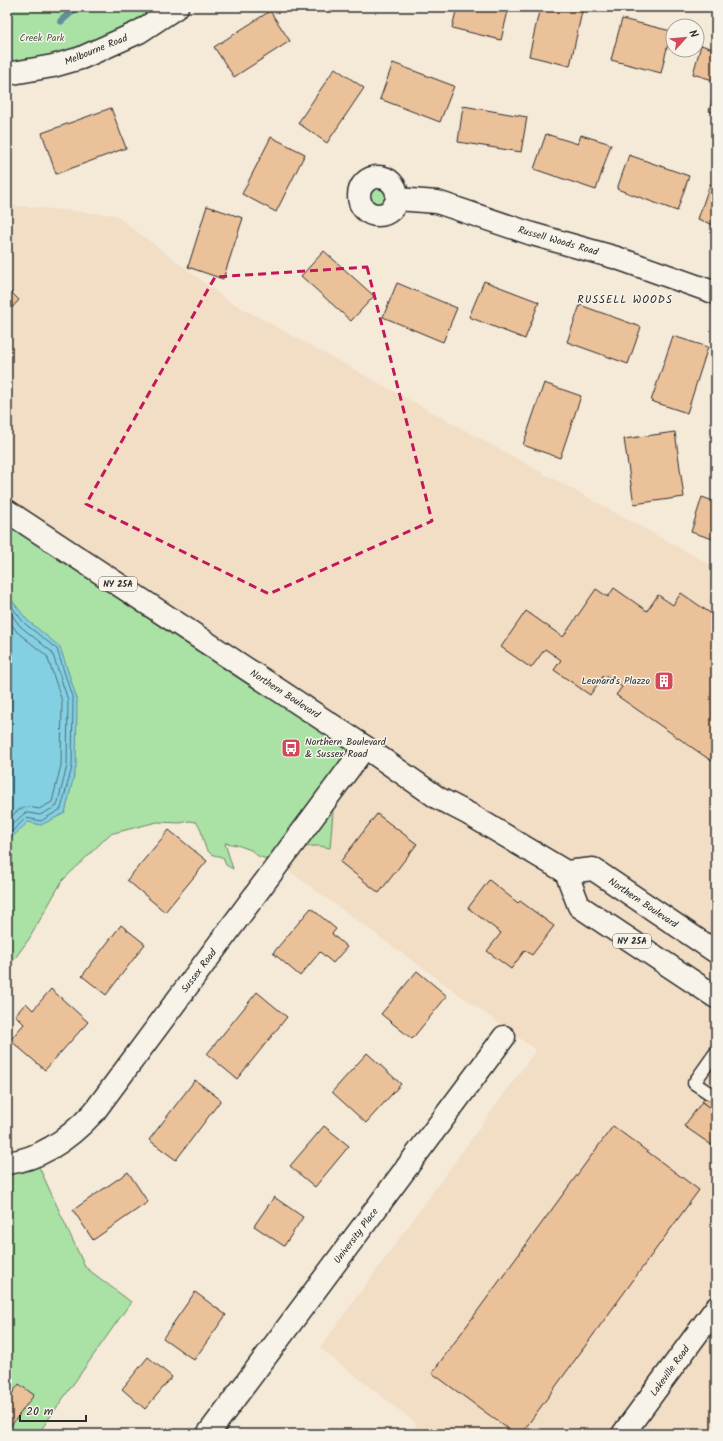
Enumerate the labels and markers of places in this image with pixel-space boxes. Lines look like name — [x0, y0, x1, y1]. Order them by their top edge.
building icon: Leonard's Plazzo — [653, 670, 675, 692]
place label: Leonard's Plazzo — [582, 673, 650, 689]
place label: Northern Boulevard & Sussex Road — [305, 734, 387, 762]
bus stop icon: Northern Boulevard & Sussex Road — [280, 737, 302, 759]

